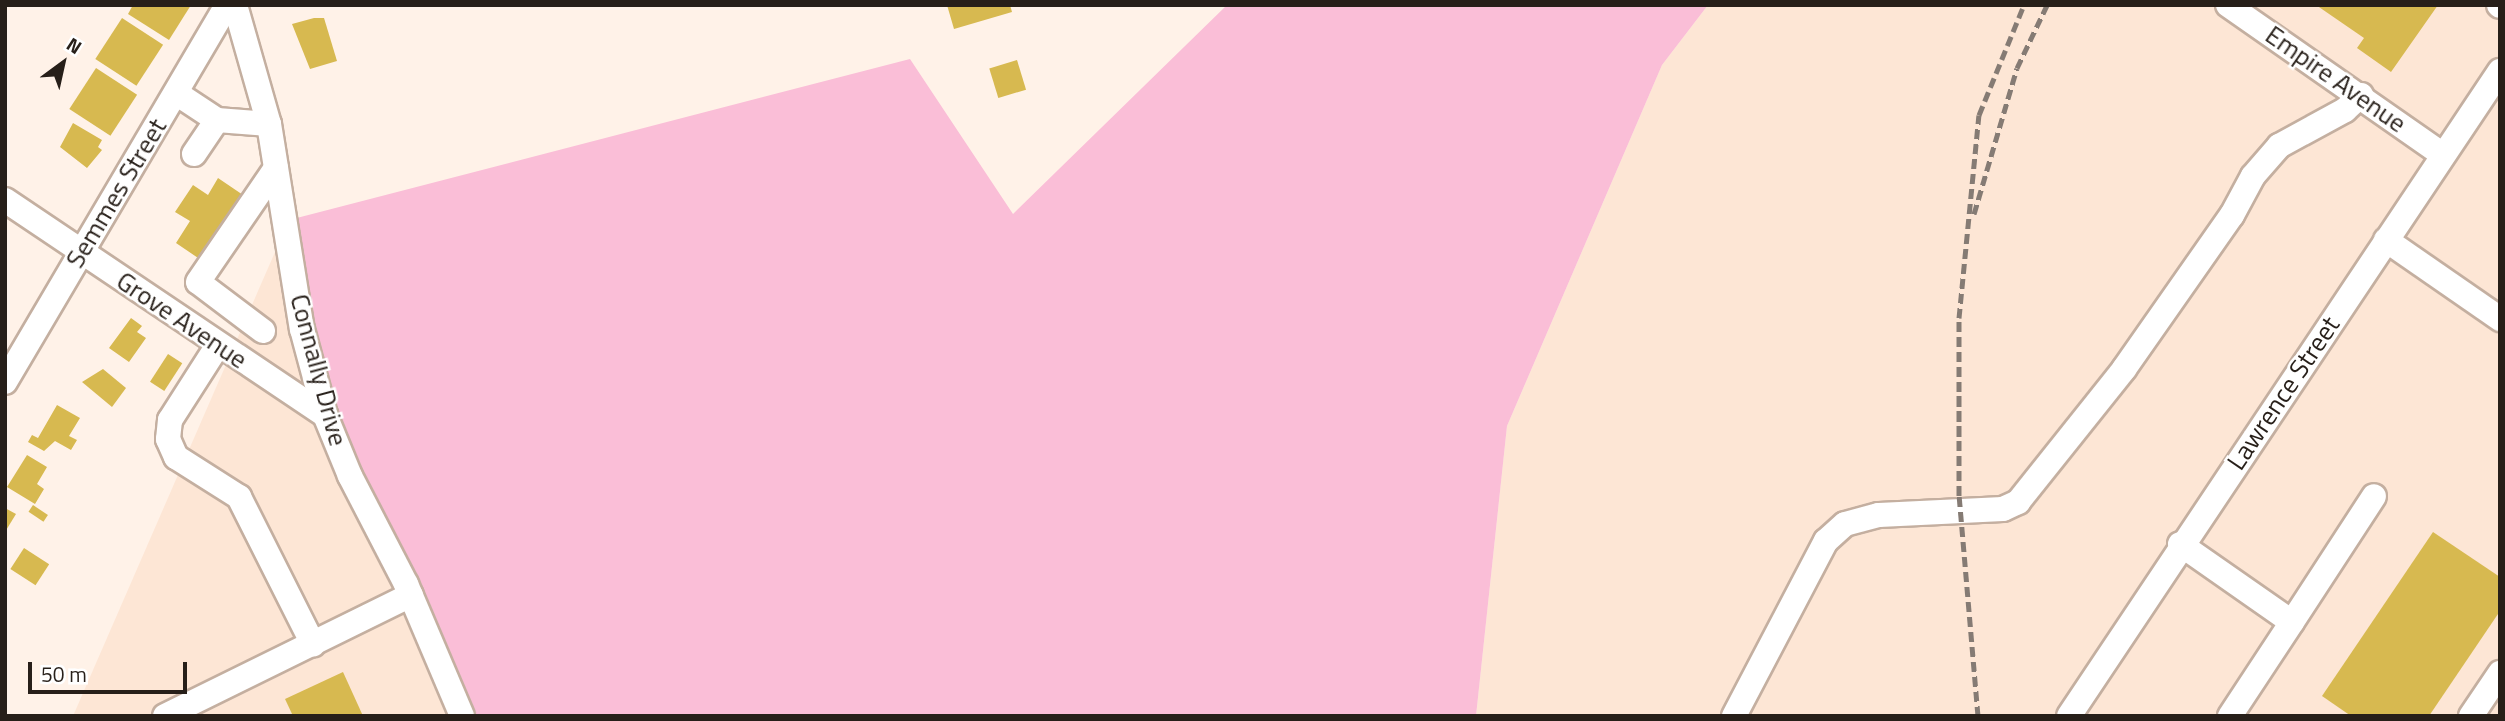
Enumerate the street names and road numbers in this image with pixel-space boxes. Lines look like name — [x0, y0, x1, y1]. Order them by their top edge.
street label: Empire Avenue — [2260, 19, 2412, 139]
street label: Semmes Street — [59, 113, 173, 273]
street label: Grove Avenue — [111, 265, 253, 375]
street label: Connally Drive — [284, 291, 354, 449]
street label: Lawrence Street — [2220, 310, 2346, 476]

